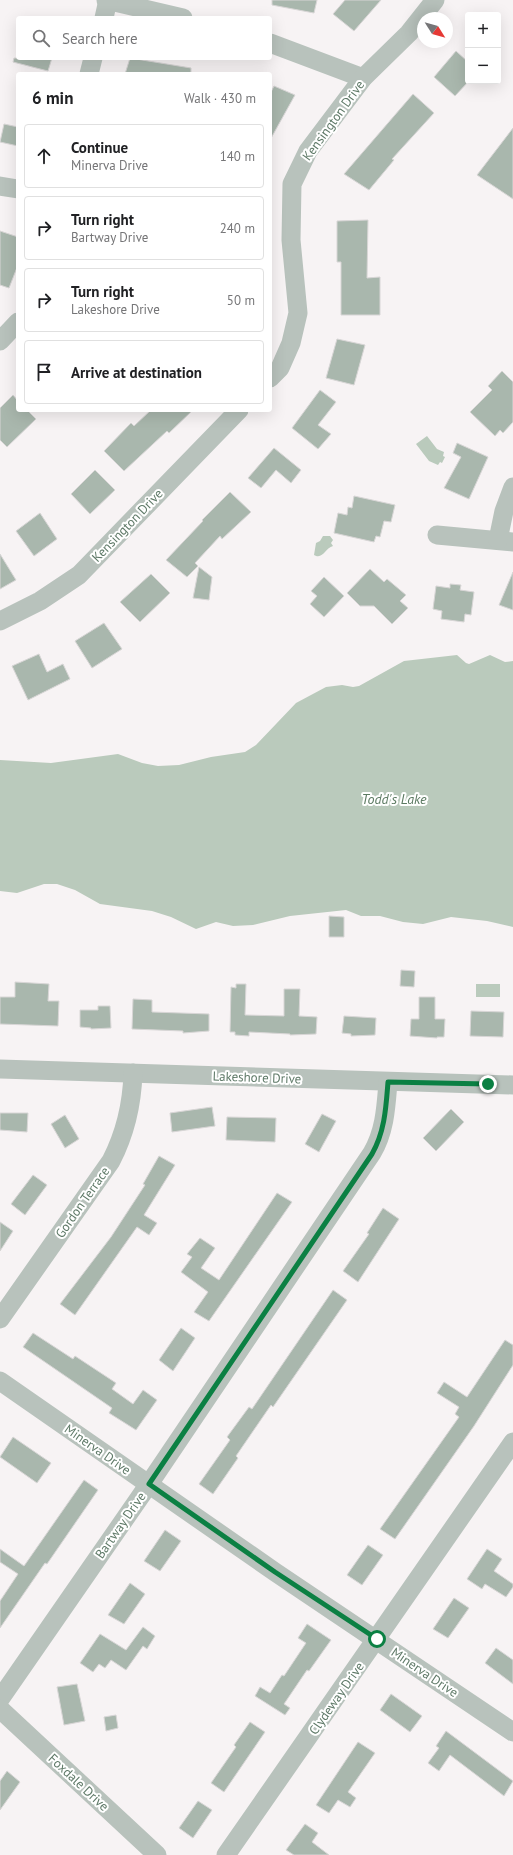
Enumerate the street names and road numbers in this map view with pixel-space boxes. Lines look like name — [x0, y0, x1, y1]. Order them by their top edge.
street label: Kensington Drive — [299, 77, 368, 164]
street label: Kensington Drive — [88, 485, 166, 565]
street label: Lakeshore Drive — [212, 1067, 302, 1088]
street label: Gordon Terrace — [52, 1163, 113, 1241]
street label: Minerva Drive — [61, 1420, 134, 1479]
street label: Bartway Drive — [91, 1489, 150, 1562]
street label: Minerva Drive — [388, 1644, 461, 1701]
street label: Clydeway Drive — [305, 1659, 368, 1738]
street label: Foxdale Drive — [45, 1750, 112, 1815]

